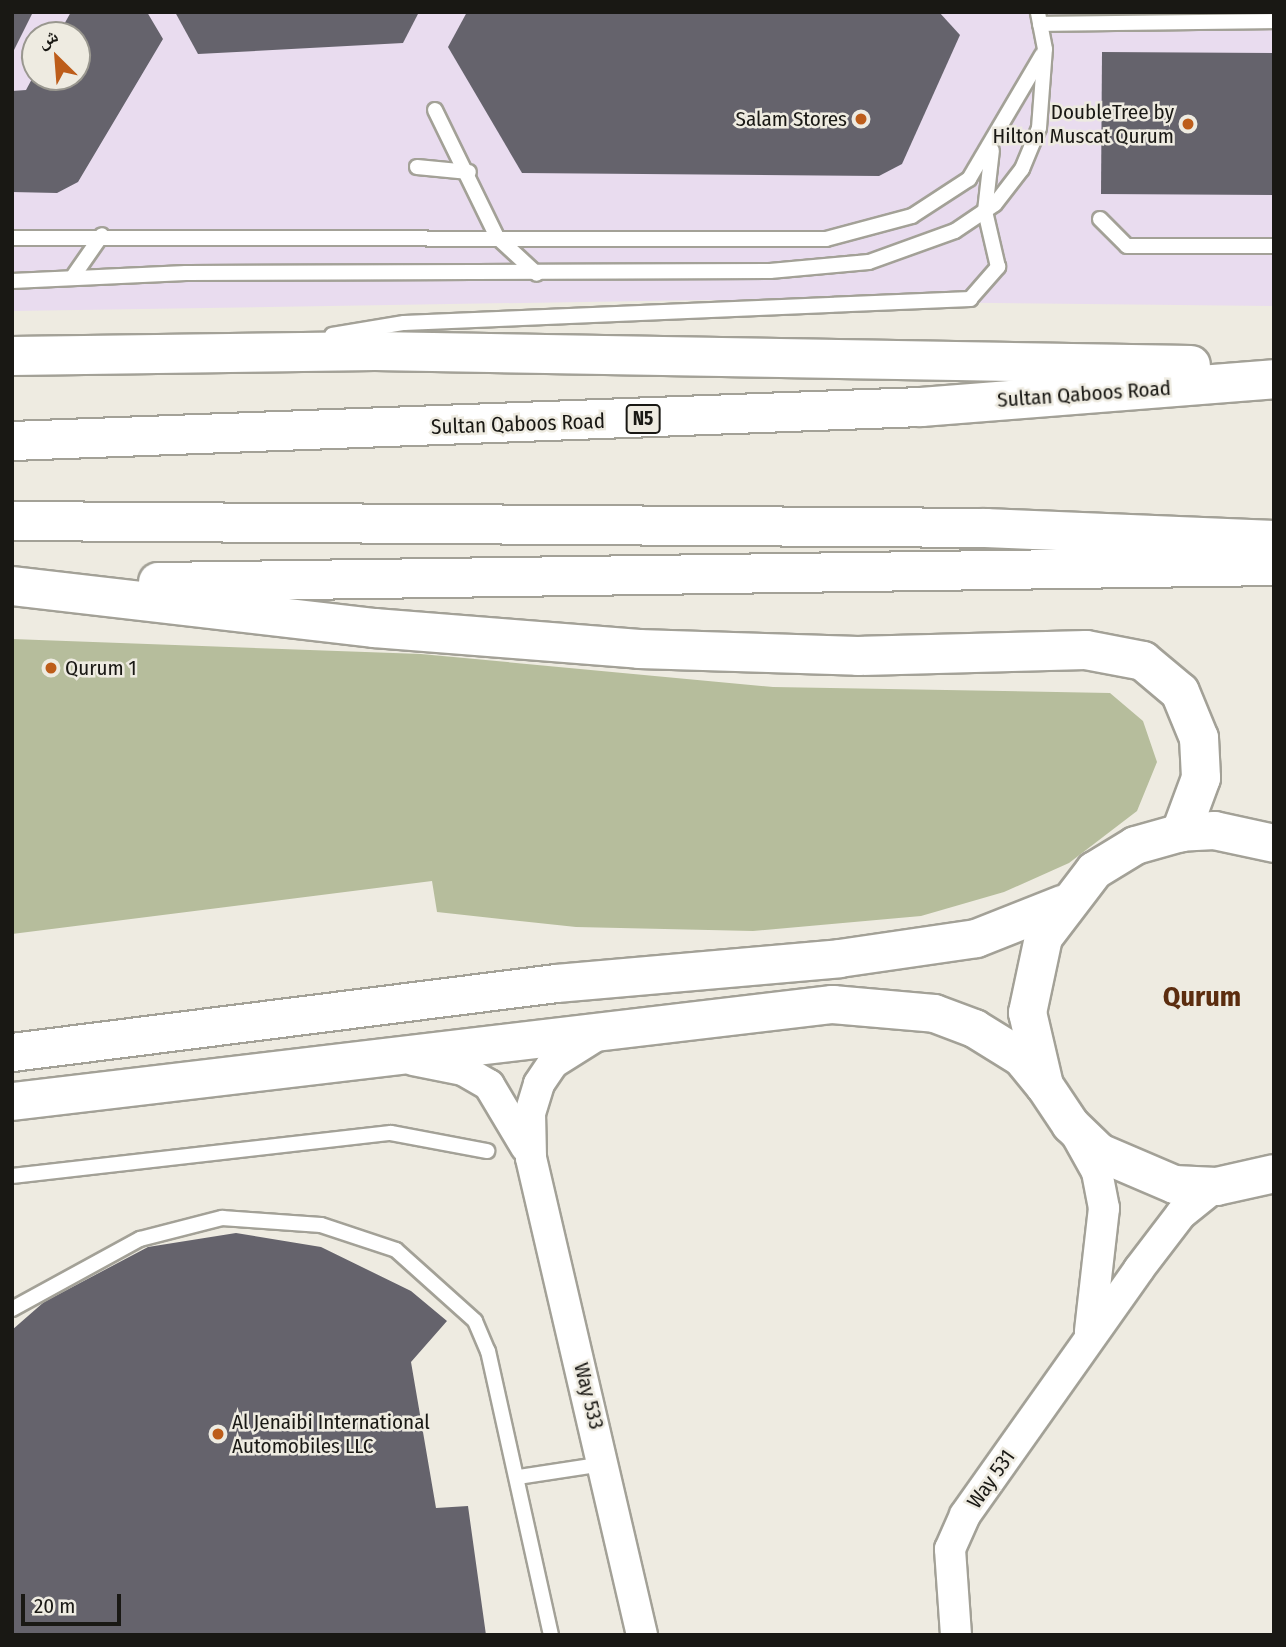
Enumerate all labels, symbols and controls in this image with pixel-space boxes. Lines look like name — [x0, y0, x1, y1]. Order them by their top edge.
north arrow — [21, 21, 91, 91]
text: ش — [34, 24, 62, 53]
place label: DoubleTree by Hilton Muscat Qurum — [992, 99, 1174, 149]
place label: Salam Stores — [736, 106, 847, 132]
marker: Salam Stores — [853, 111, 869, 127]
marker: DoubleTree by Hilton Muscat Qurum — [1180, 116, 1196, 132]
street label: Sultan Qaboos Road — [996, 375, 1172, 413]
road number: N5 — [626, 404, 660, 434]
street label: Sultan Qaboos Road — [431, 408, 605, 440]
place label: Qurum 1 — [65, 655, 137, 681]
marker: Qurum 1 — [43, 660, 59, 676]
district label: Qurum — [1163, 980, 1241, 1014]
street label: Way 533 — [569, 1360, 609, 1432]
place label: Al Jenaibi International Automobiles LLC — [232, 1409, 430, 1459]
marker: Al Jenaibi International Automobiles LLC — [210, 1426, 226, 1442]
street label: Way 531 — [962, 1445, 1020, 1513]
scale bar — [24, 1580, 124, 1624]
text: 20 m — [34, 1593, 75, 1619]

